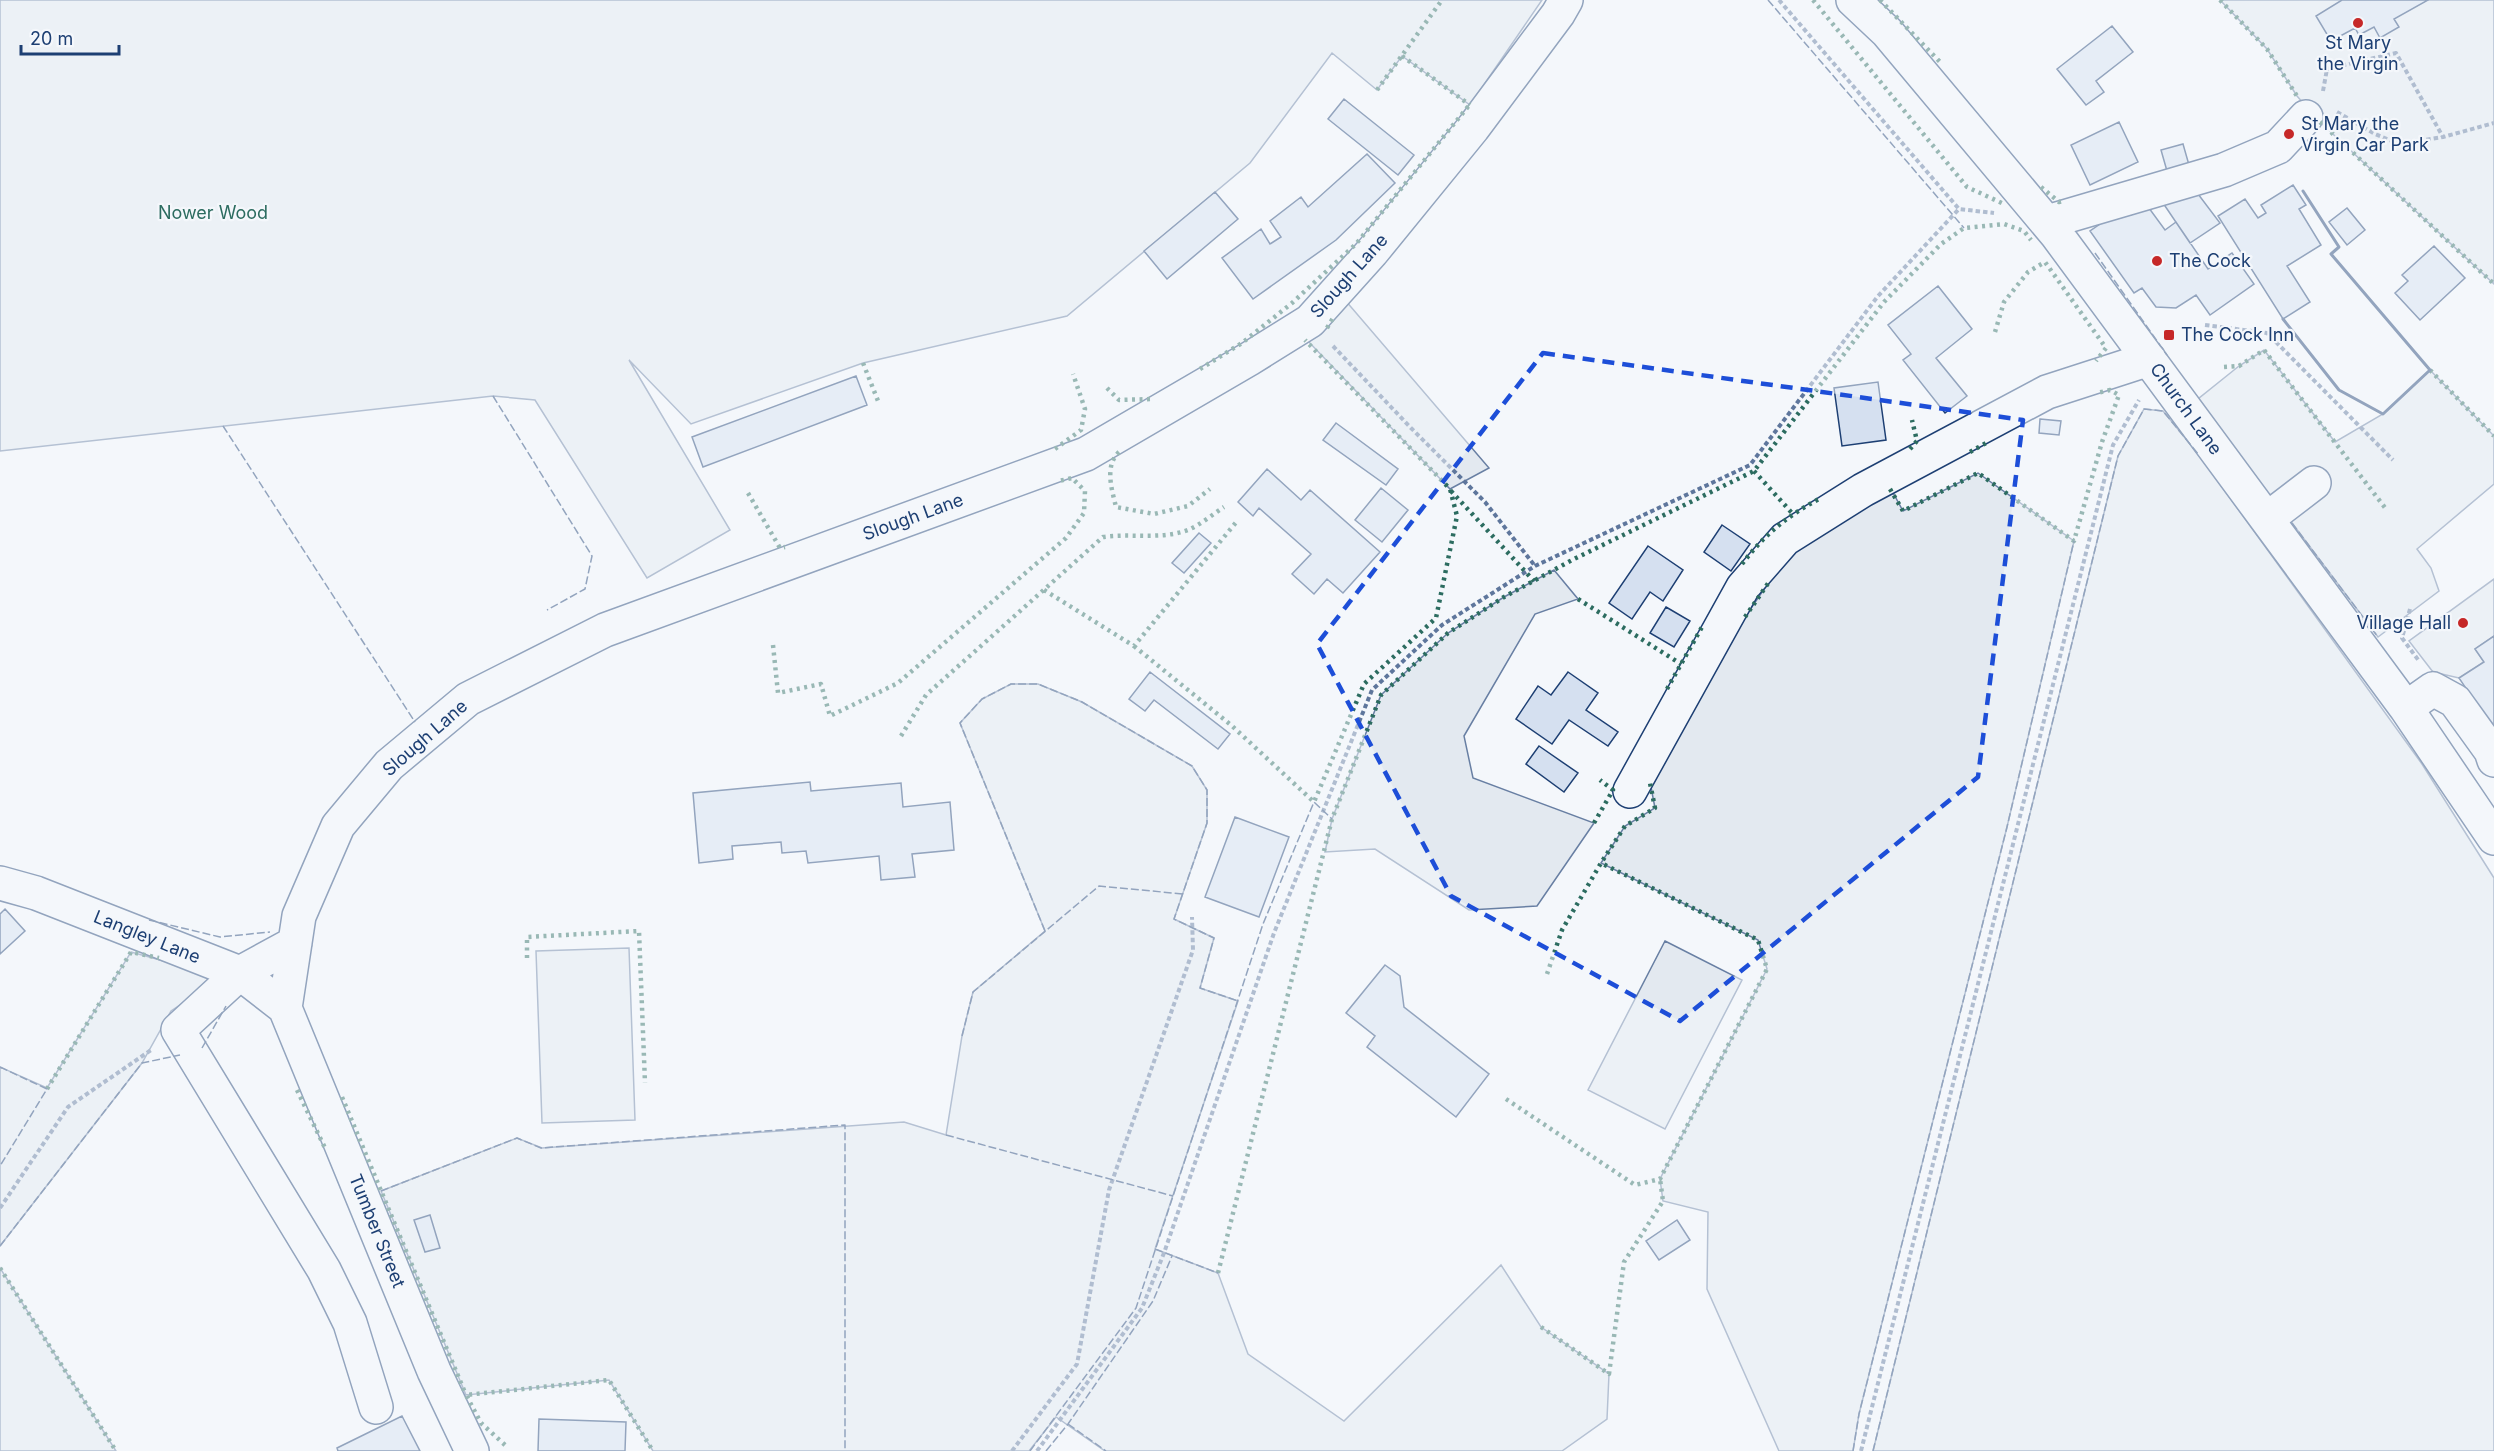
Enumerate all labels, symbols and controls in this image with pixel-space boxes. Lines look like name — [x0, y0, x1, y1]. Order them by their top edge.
marker: St Mary the Virgin — [2351, 16, 2365, 30]
scale bar — [21, 18, 118, 56]
text: 20 m — [30, 28, 73, 49]
place label: St Mary the Virgin — [2317, 32, 2399, 74]
place label: St Mary the Virgin Car Park — [2301, 113, 2429, 155]
marker: St Mary the Virgin Car Park — [2282, 127, 2296, 141]
park label: Nower Wood — [158, 202, 268, 223]
street label: Slough Lane — [1306, 229, 1392, 322]
place label: The Cock — [2169, 250, 2251, 271]
marker: The Cock — [2150, 254, 2164, 268]
place label: The Cock Inn — [2181, 324, 2294, 345]
marker: The Cock Inn — [2162, 328, 2176, 342]
street label: Church Lane — [2146, 359, 2227, 459]
street label: Slough Lane — [860, 489, 966, 544]
place label: Village Hall — [2357, 612, 2451, 633]
marker: Village Hall — [2456, 616, 2470, 630]
street label: Slough Lane — [378, 695, 471, 780]
street label: Langley Lane — [91, 906, 204, 967]
street label: Tumber Street — [345, 1171, 410, 1291]

